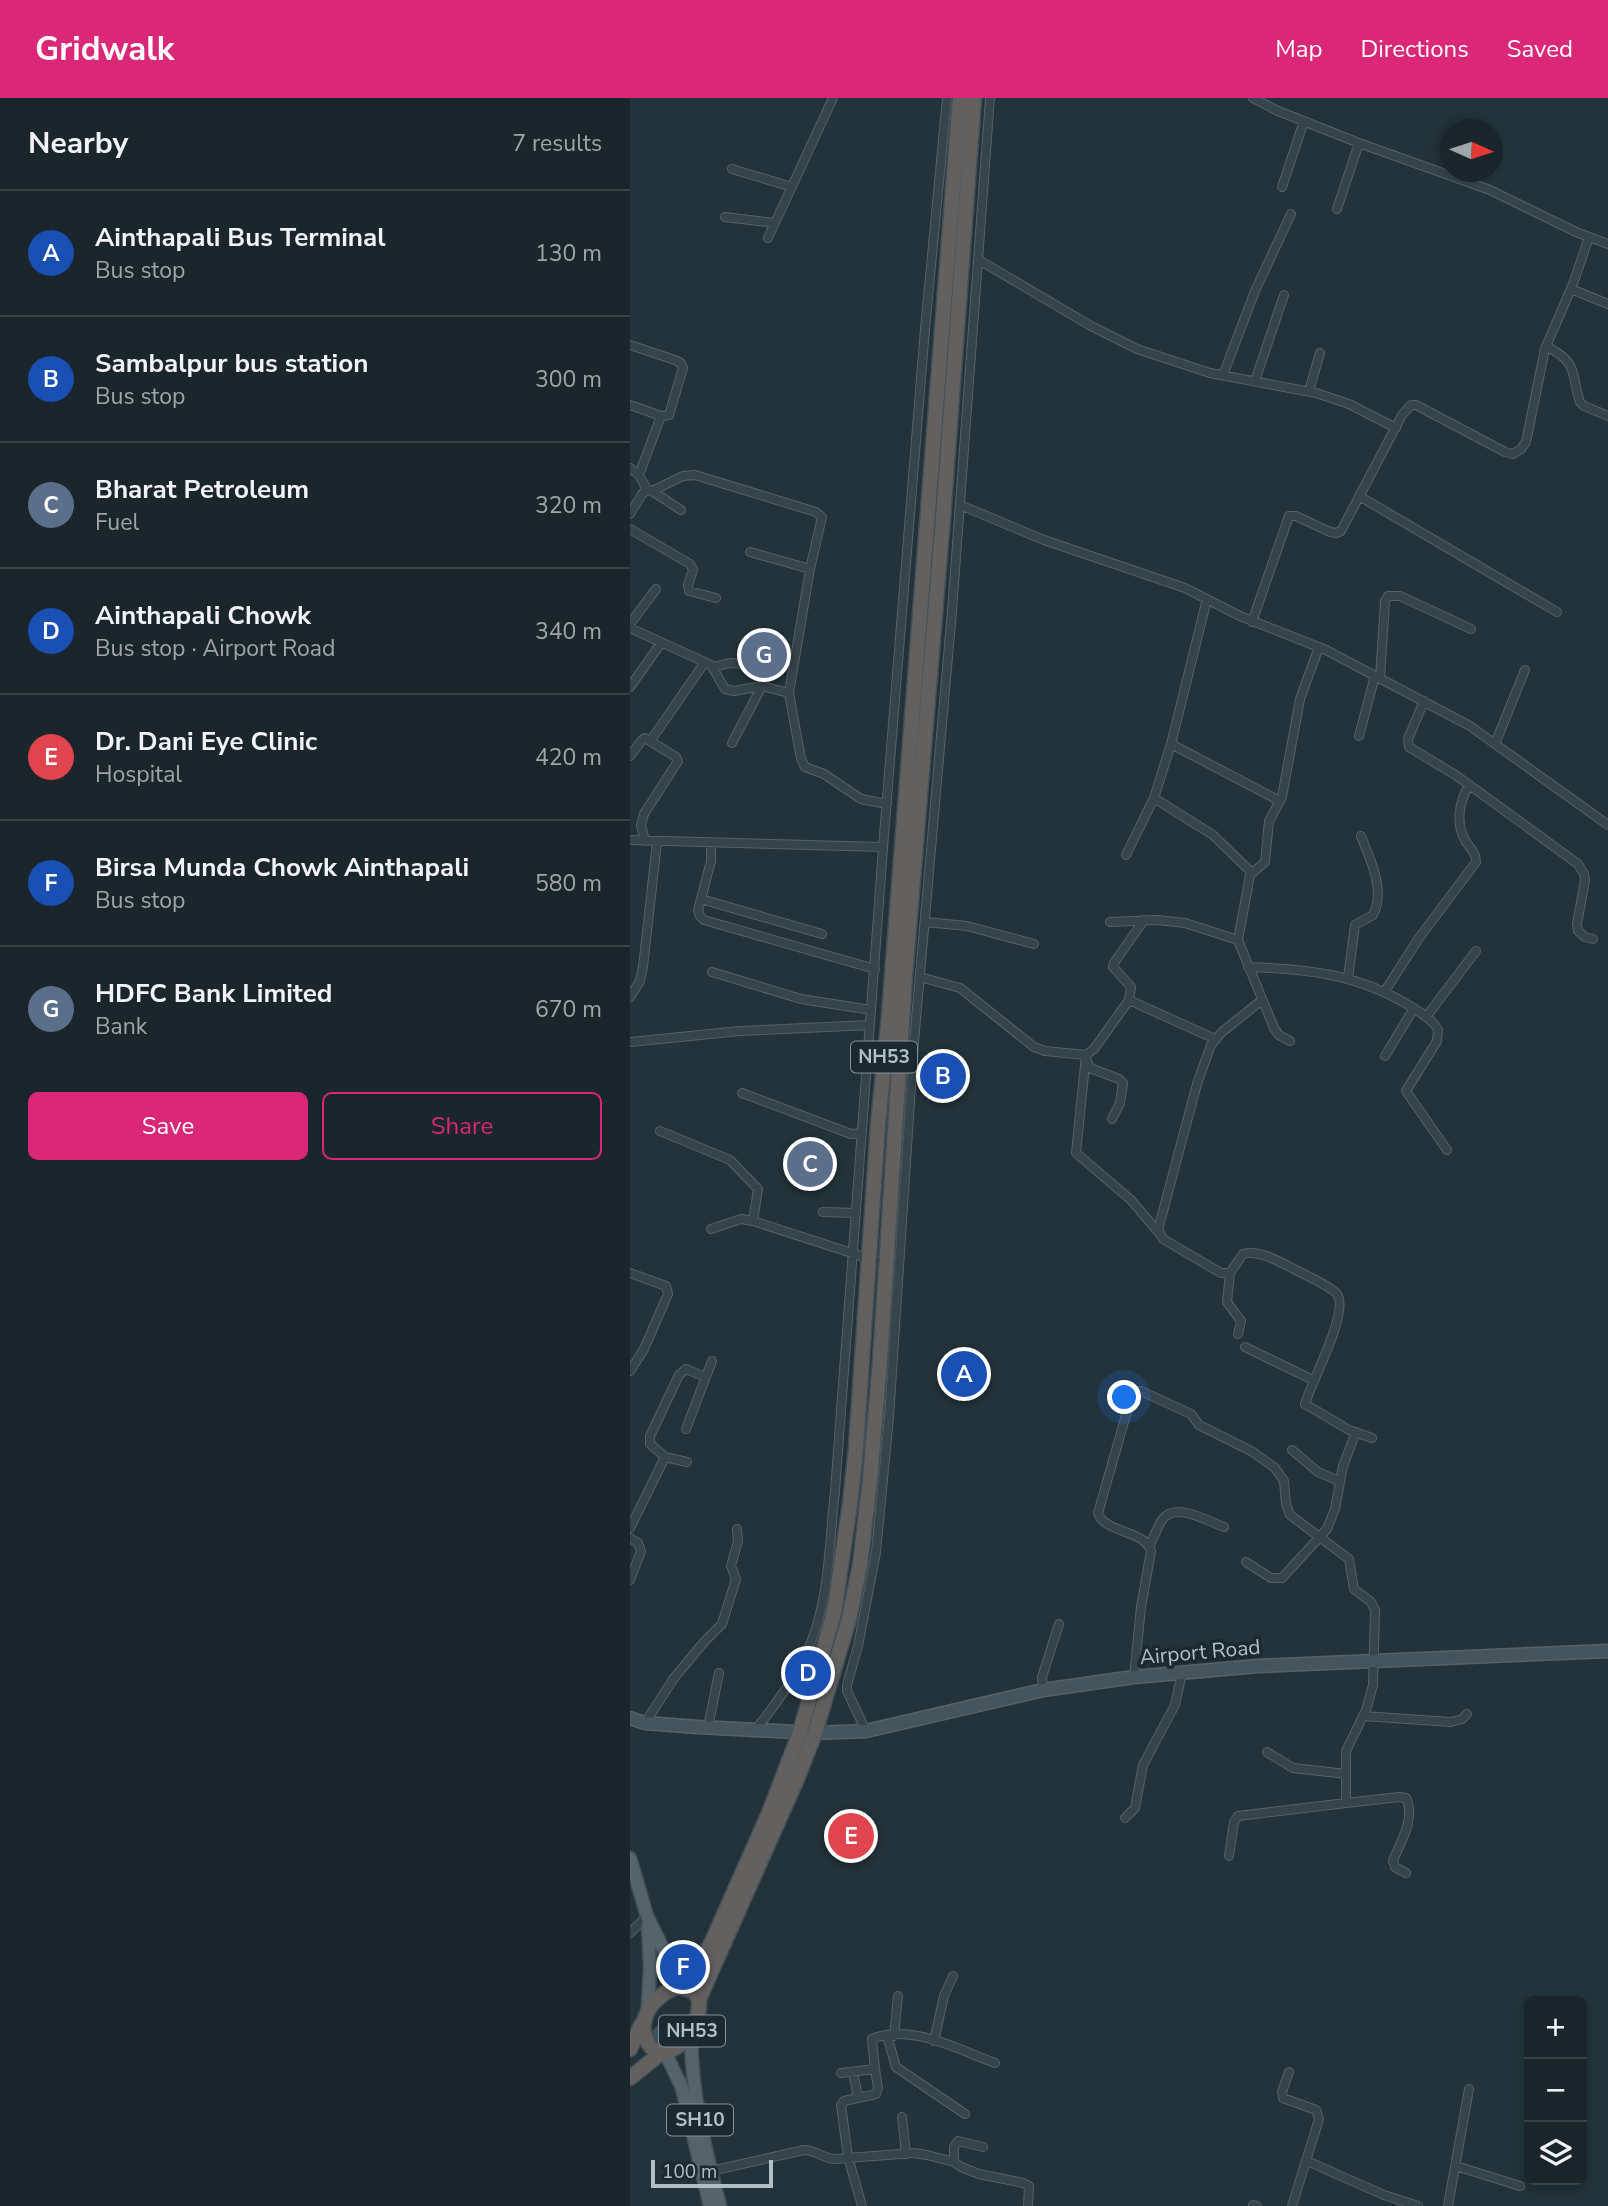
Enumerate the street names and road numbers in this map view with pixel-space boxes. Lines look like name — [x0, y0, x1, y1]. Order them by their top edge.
road number: NH53 — [851, 1042, 917, 1072]
street label: Airport Road — [1138, 1633, 1262, 1671]
road number: NH53 — [659, 2016, 725, 2047]
road number: SH10 — [667, 2104, 733, 2136]

